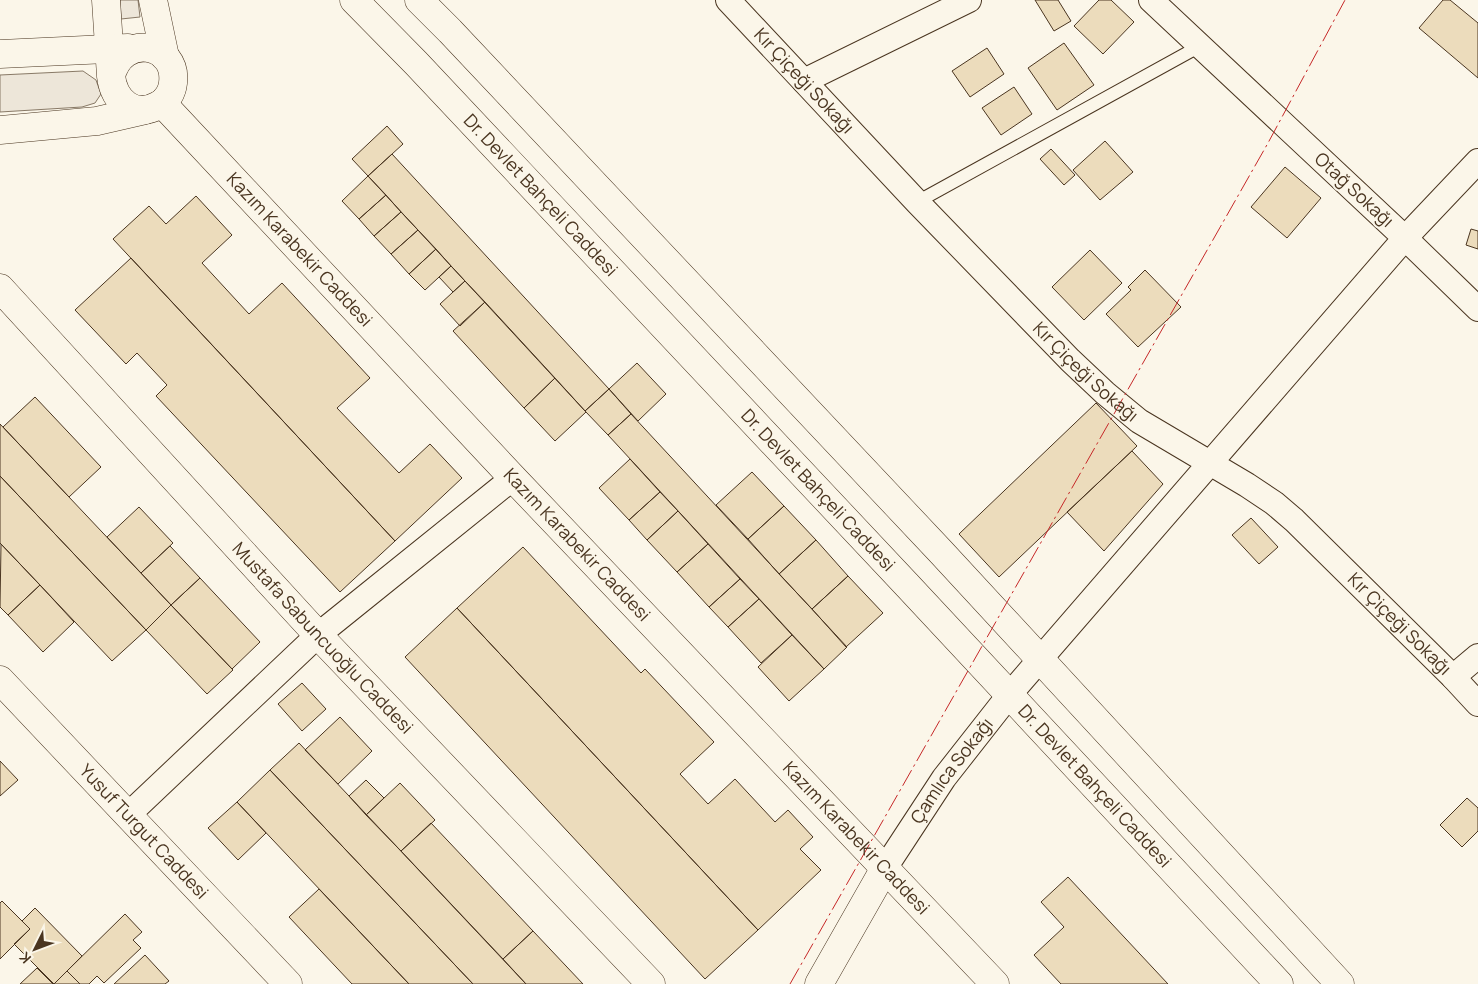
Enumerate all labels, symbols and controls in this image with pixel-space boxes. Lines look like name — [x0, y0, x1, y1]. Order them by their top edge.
street label: Kır Çiçeği Sokağı — [749, 22, 860, 138]
street label: Dr. Devlet Bahçeli Caddesi — [459, 108, 623, 281]
street label: Otağ Sokağı — [1310, 146, 1399, 232]
street label: Kazım Karabekir Caddesi — [222, 167, 378, 331]
street label: Kır Çiçeği Sokağı — [1028, 316, 1144, 427]
street label: Dr. Devlet Bahçeli Caddesi — [736, 403, 901, 576]
street label: Kazım Karabekir Caddesi — [499, 462, 656, 626]
street label: Mustafa Sabuncuoğlu Caddesi — [228, 536, 419, 738]
street label: Kır Çiçeği Sokağı — [1343, 567, 1457, 680]
street label: Dr. Devlet Bahçeli Caddesi — [1013, 699, 1177, 872]
street label: Çamlıca Sokağı — [904, 712, 998, 828]
street label: Kazım Karabekir Caddesi — [778, 756, 935, 919]
street label: Yusuf Turgut Caddesi — [75, 758, 214, 904]
north arrow — [10, 924, 60, 974]
text: K — [14, 948, 35, 968]

